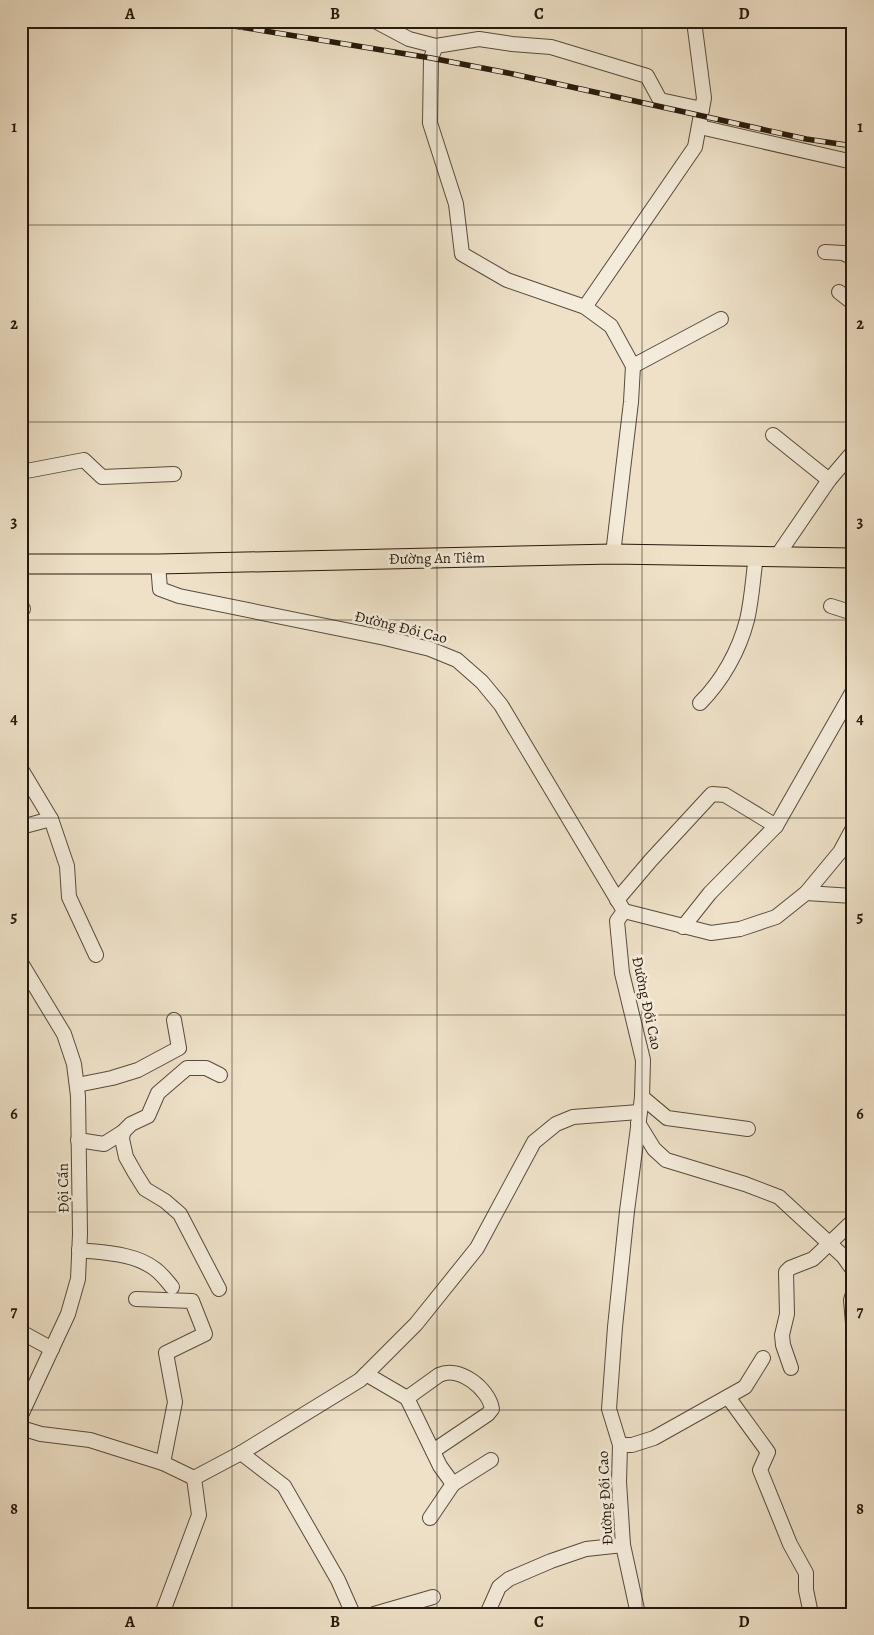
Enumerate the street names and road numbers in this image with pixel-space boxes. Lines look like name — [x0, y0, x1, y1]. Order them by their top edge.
street label: Đường An Tiêm — [389, 547, 486, 569]
street label: Đường Đồi Cao — [353, 606, 449, 648]
street label: Đường Đồi Cao — [627, 955, 667, 1051]
street label: Đội Cấn — [53, 1163, 73, 1213]
street label: Đường Đồi Cao — [593, 1450, 617, 1546]

